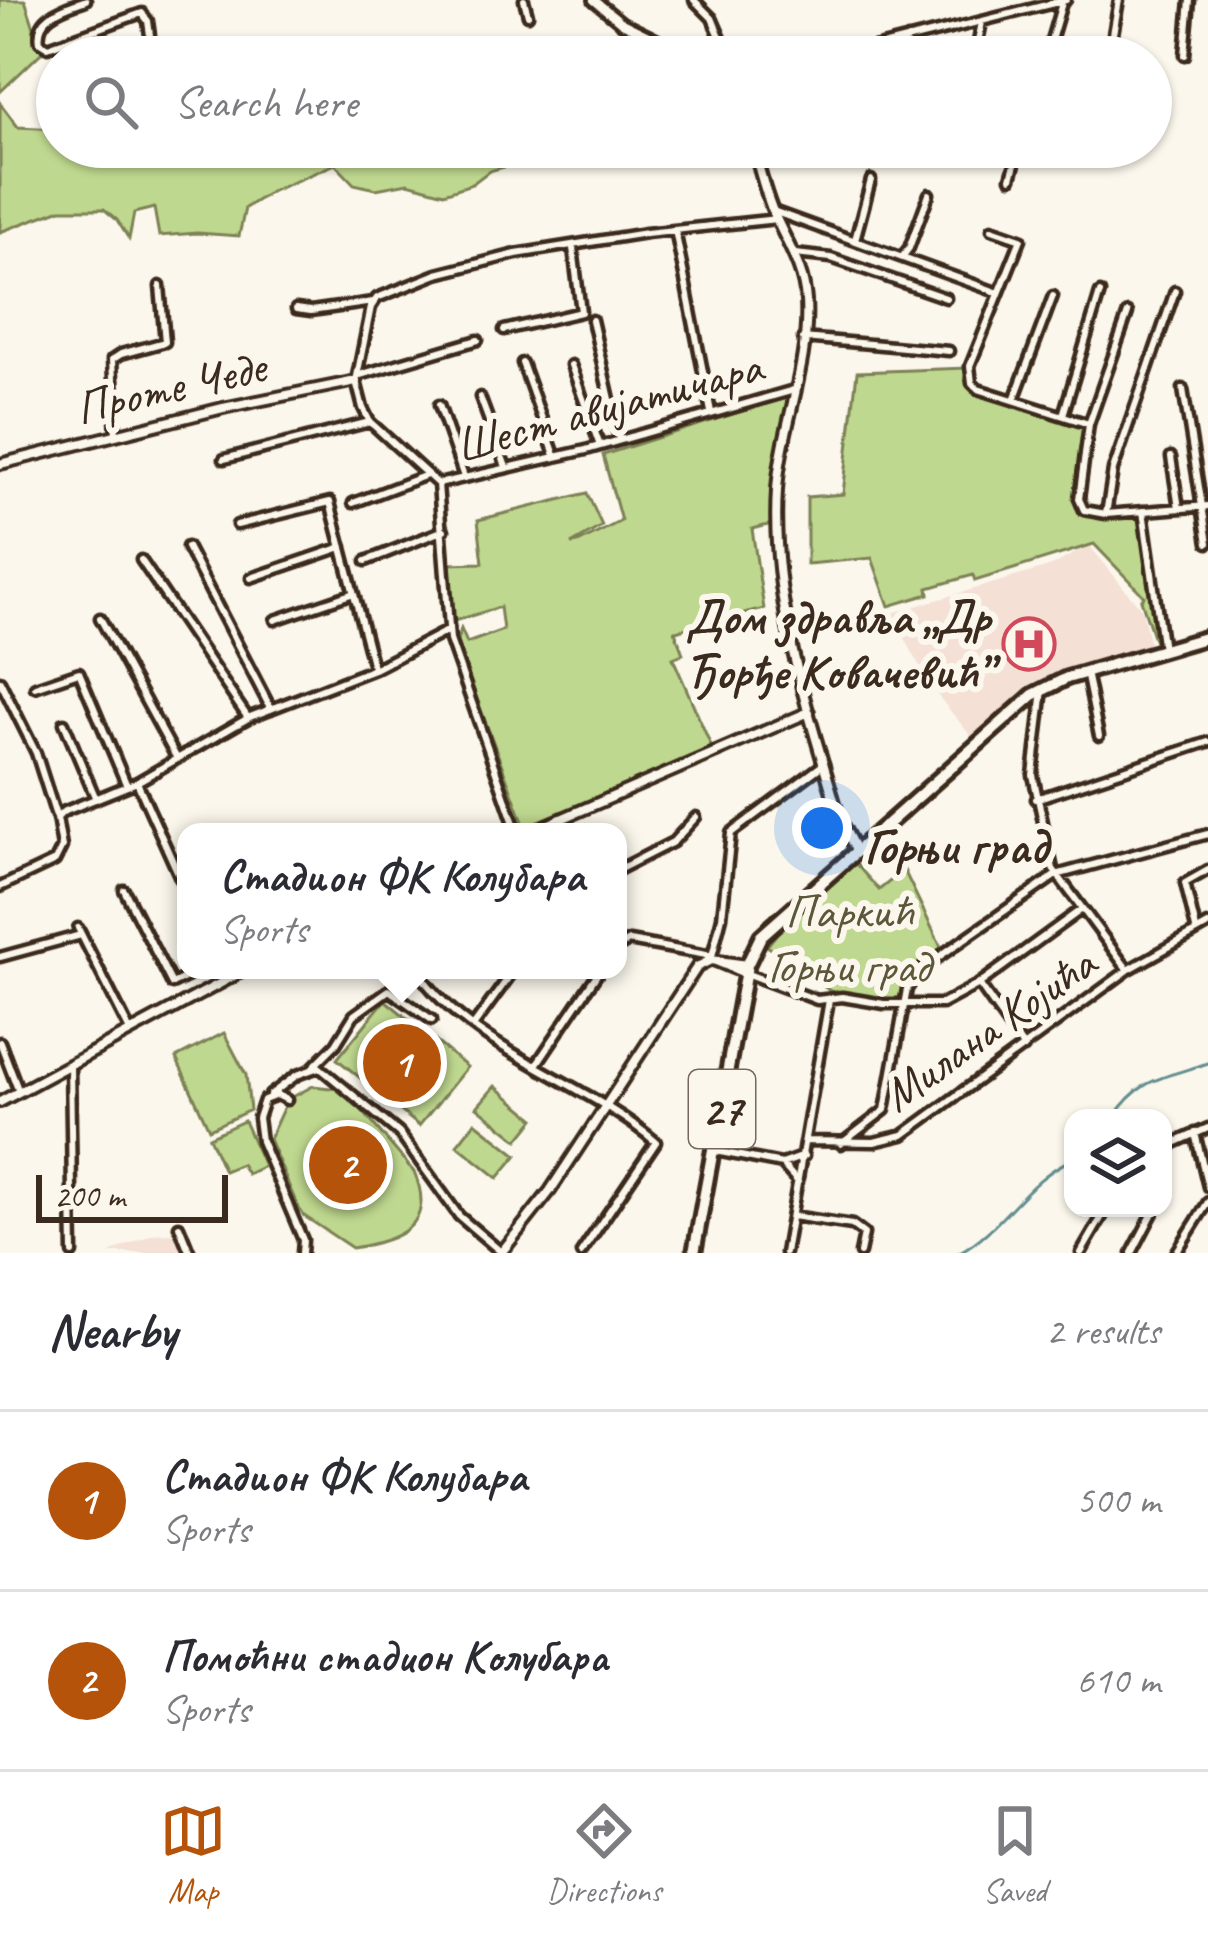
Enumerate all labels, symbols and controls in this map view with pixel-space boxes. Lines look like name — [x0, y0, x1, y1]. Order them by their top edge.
search box — [36, 36, 1172, 168]
icon: search — [78, 69, 144, 135]
text: Search here — [174, 74, 357, 131]
street label: Проте Чеде — [69, 335, 274, 438]
street label: Шест авијатичара — [448, 335, 771, 476]
place label: Дом здравља „Др Ђорђе Ковачевић” — [684, 587, 1001, 702]
hospital icon: Дом здравља „Др Ђорђе Ковачевић” — [1001, 616, 1057, 672]
your location — [792, 798, 852, 858]
district label: Горњи град — [864, 814, 1052, 878]
popup — [177, 823, 627, 979]
text: Стадион ФК Колубара — [220, 848, 584, 905]
park label: Паркић Горњи град — [768, 881, 936, 996]
text: Sports — [220, 905, 307, 954]
street label: Милана Којића — [870, 932, 1109, 1124]
pin: 1 — [363, 1018, 441, 1108]
road number: 27 — [689, 1070, 755, 1148]
map controls — [1064, 1109, 1172, 1217]
button: layers — [1064, 1109, 1172, 1217]
pin: 2 — [309, 1120, 387, 1210]
scale bar — [36, 1169, 228, 1222]
text: 200 m — [54, 1175, 125, 1217]
text: Nearby — [48, 1299, 176, 1363]
text: 2 results — [1046, 1307, 1160, 1356]
text: Стадион ФК Колубара — [162, 1448, 526, 1505]
text: 1 — [78, 1476, 96, 1525]
text: 500 m — [1076, 1476, 1160, 1525]
text: Sports — [162, 1505, 250, 1554]
text: Помоћни стадион Колубара — [162, 1628, 608, 1685]
text: 2 — [78, 1656, 96, 1705]
text: 610 m — [1076, 1656, 1160, 1705]
text: Sports — [162, 1685, 250, 1734]
tab: Map — [160, 1798, 226, 1912]
tab: Directions — [547, 1798, 661, 1912]
tab: Saved — [982, 1798, 1048, 1912]

